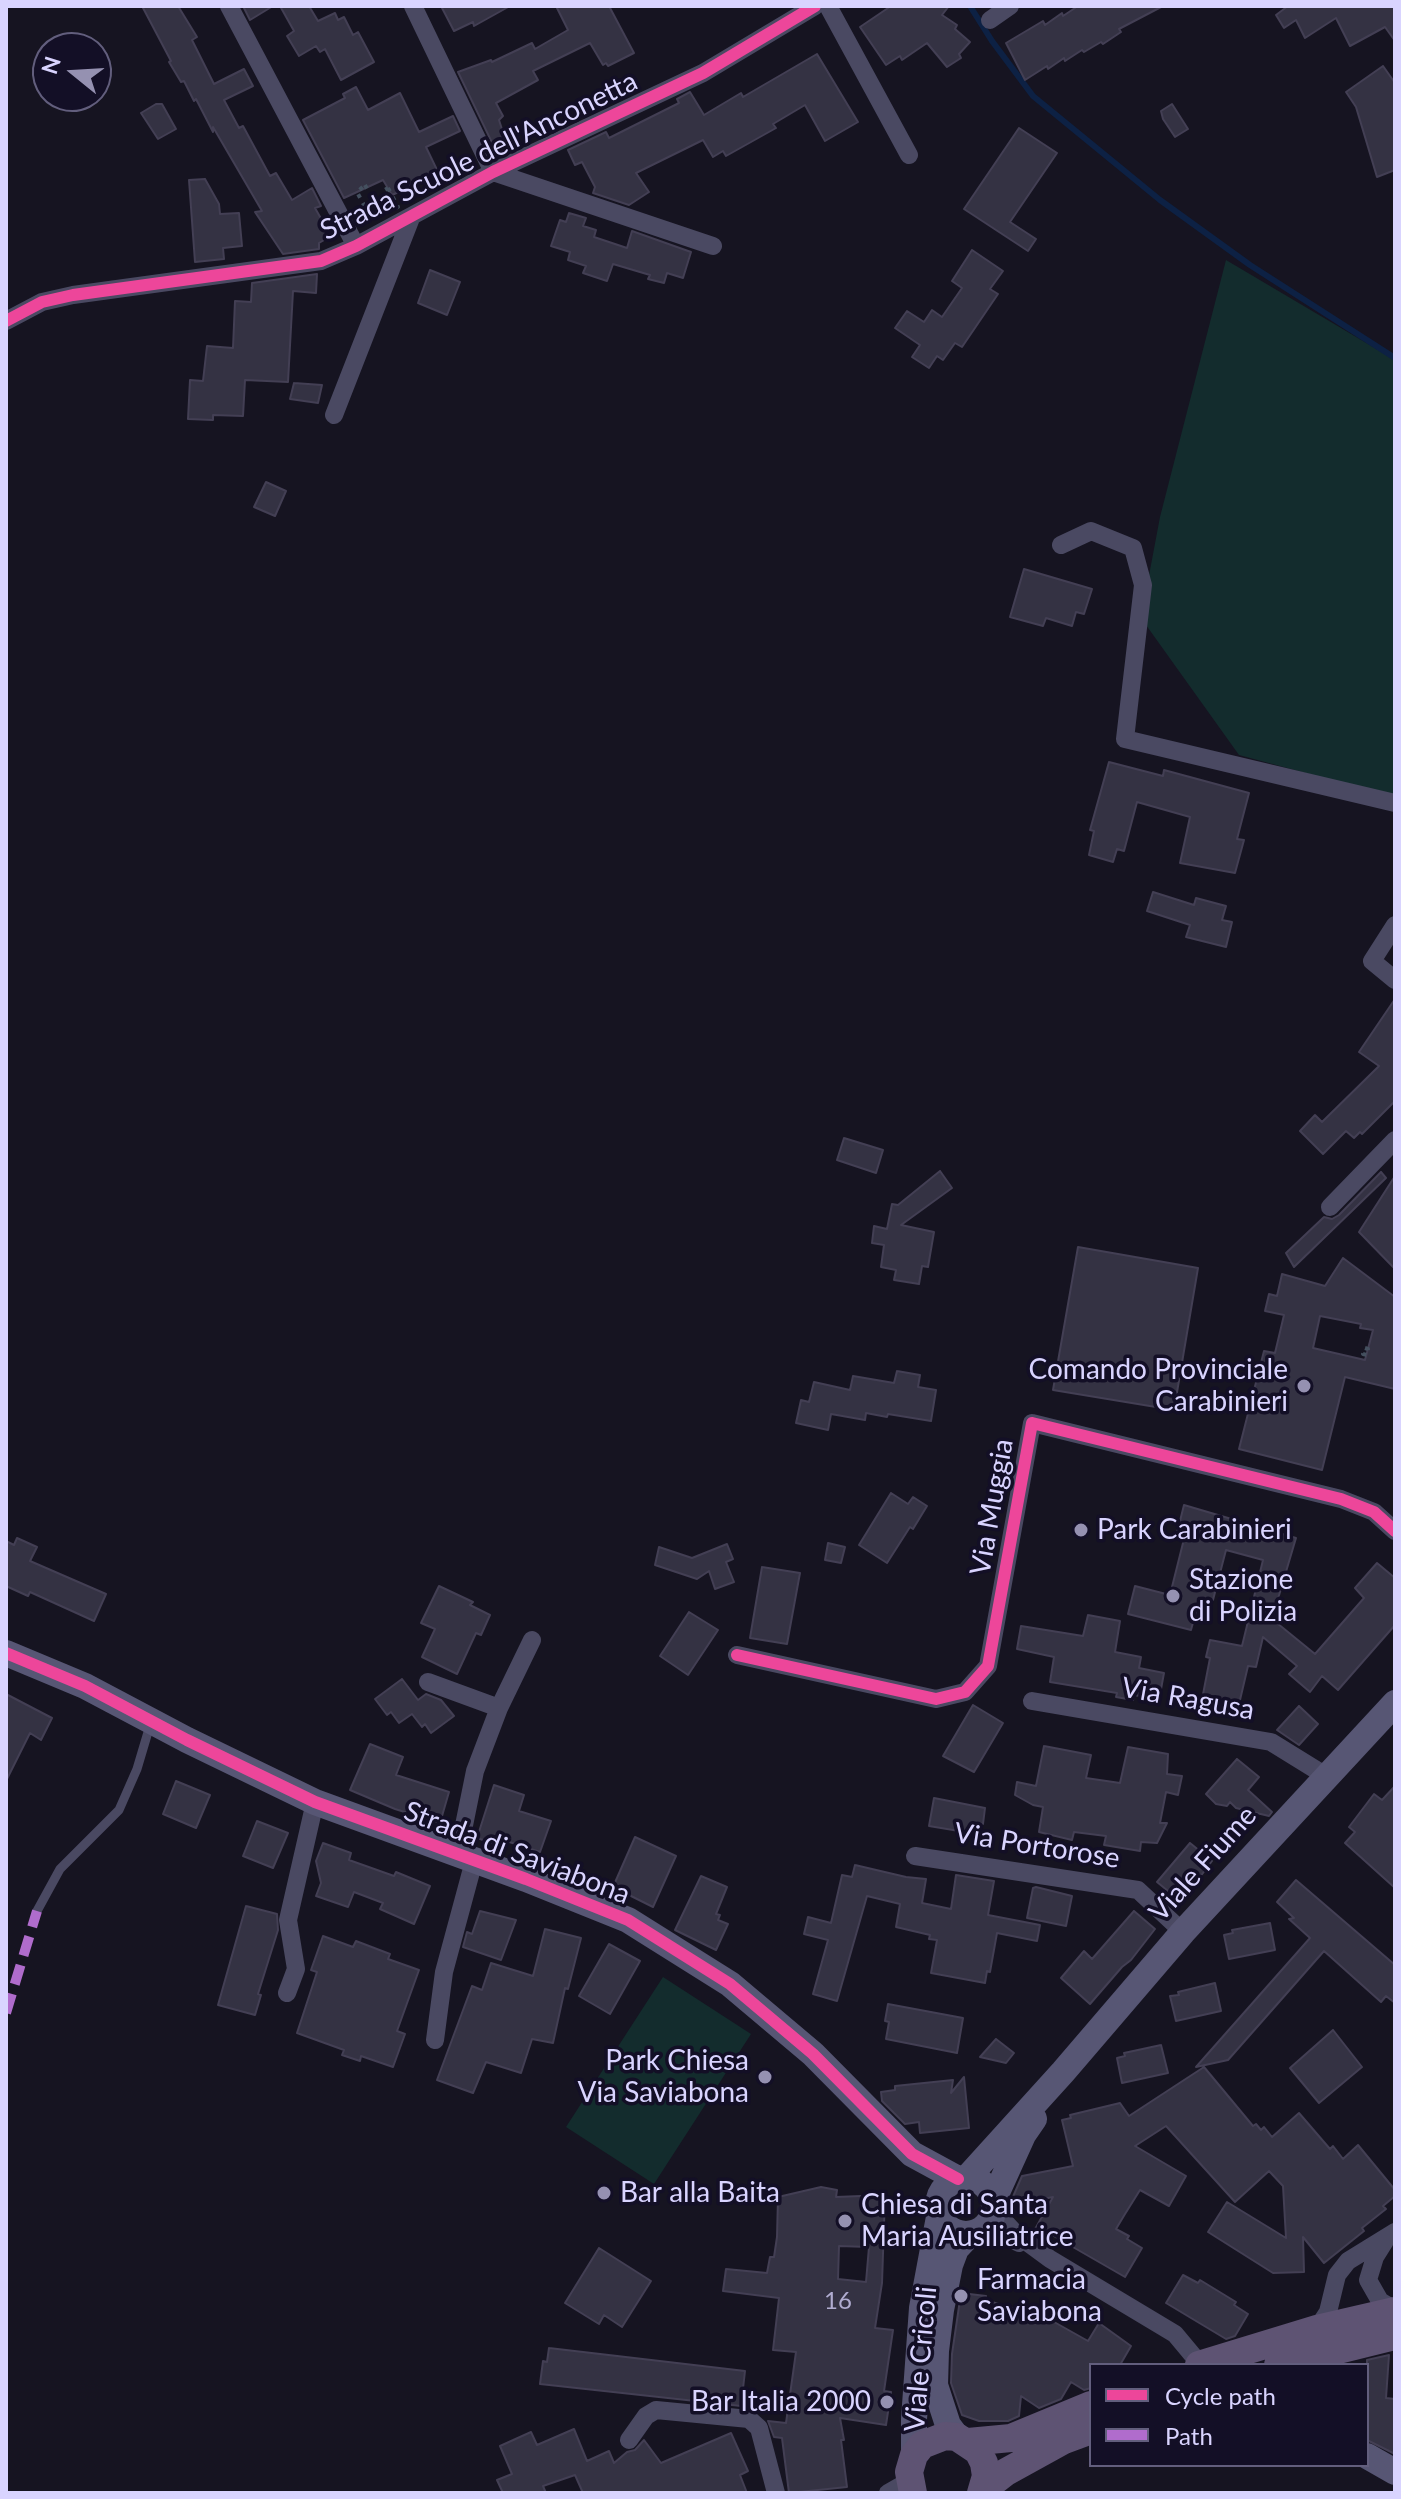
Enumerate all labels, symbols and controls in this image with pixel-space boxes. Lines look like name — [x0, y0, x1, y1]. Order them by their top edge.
north arrow — [32, 32, 112, 112]
text: N — [35, 53, 66, 77]
street label: Strada Scuole dell'Anconetta — [315, 65, 643, 247]
place label: Comando Provinciale Carabinieri — [1029, 1353, 1288, 1419]
marker: Comando Provinciale Carabinieri — [1295, 1377, 1313, 1395]
street label: Via Muggia — [963, 1436, 1021, 1578]
place label: Park Carabinieri — [1097, 1513, 1292, 1547]
marker: Park Carabinieri — [1072, 1521, 1090, 1539]
place label: Stazione di Polizia — [1189, 1563, 1297, 1629]
marker: Stazione di Polizia — [1164, 1587, 1182, 1605]
street label: Via Ragusa — [1119, 1671, 1257, 1727]
street label: Strada di Saviabona — [399, 1794, 635, 1912]
street label: Viale Fiume — [1142, 1799, 1264, 1929]
street label: Via Portorose — [952, 1816, 1122, 1876]
place label: Park Chiesa Via Saviabona — [577, 2044, 749, 2110]
marker: Park Chiesa Via Saviabona — [756, 2068, 774, 2086]
place label: Bar alla Baita — [620, 2176, 780, 2210]
marker: Bar alla Baita — [595, 2184, 613, 2202]
place label: Chiesa di Santa Maria Ausiliatrice — [861, 2188, 1073, 2254]
marker: Chiesa di Santa Maria Ausiliatrice — [836, 2212, 854, 2230]
place label: Farmacia Saviabona — [977, 2263, 1102, 2329]
street label: Viale Cricoli — [898, 2285, 944, 2433]
house number: 16 — [824, 2287, 852, 2315]
marker: Farmacia Saviabona — [952, 2287, 970, 2305]
legend — [1089, 2363, 1369, 2467]
text: Cycle path — [1165, 2381, 1276, 2410]
place label: Bar Italia 2000 — [691, 2385, 871, 2419]
marker: Bar Italia 2000 — [878, 2393, 896, 2411]
text: Path — [1165, 2421, 1213, 2450]

